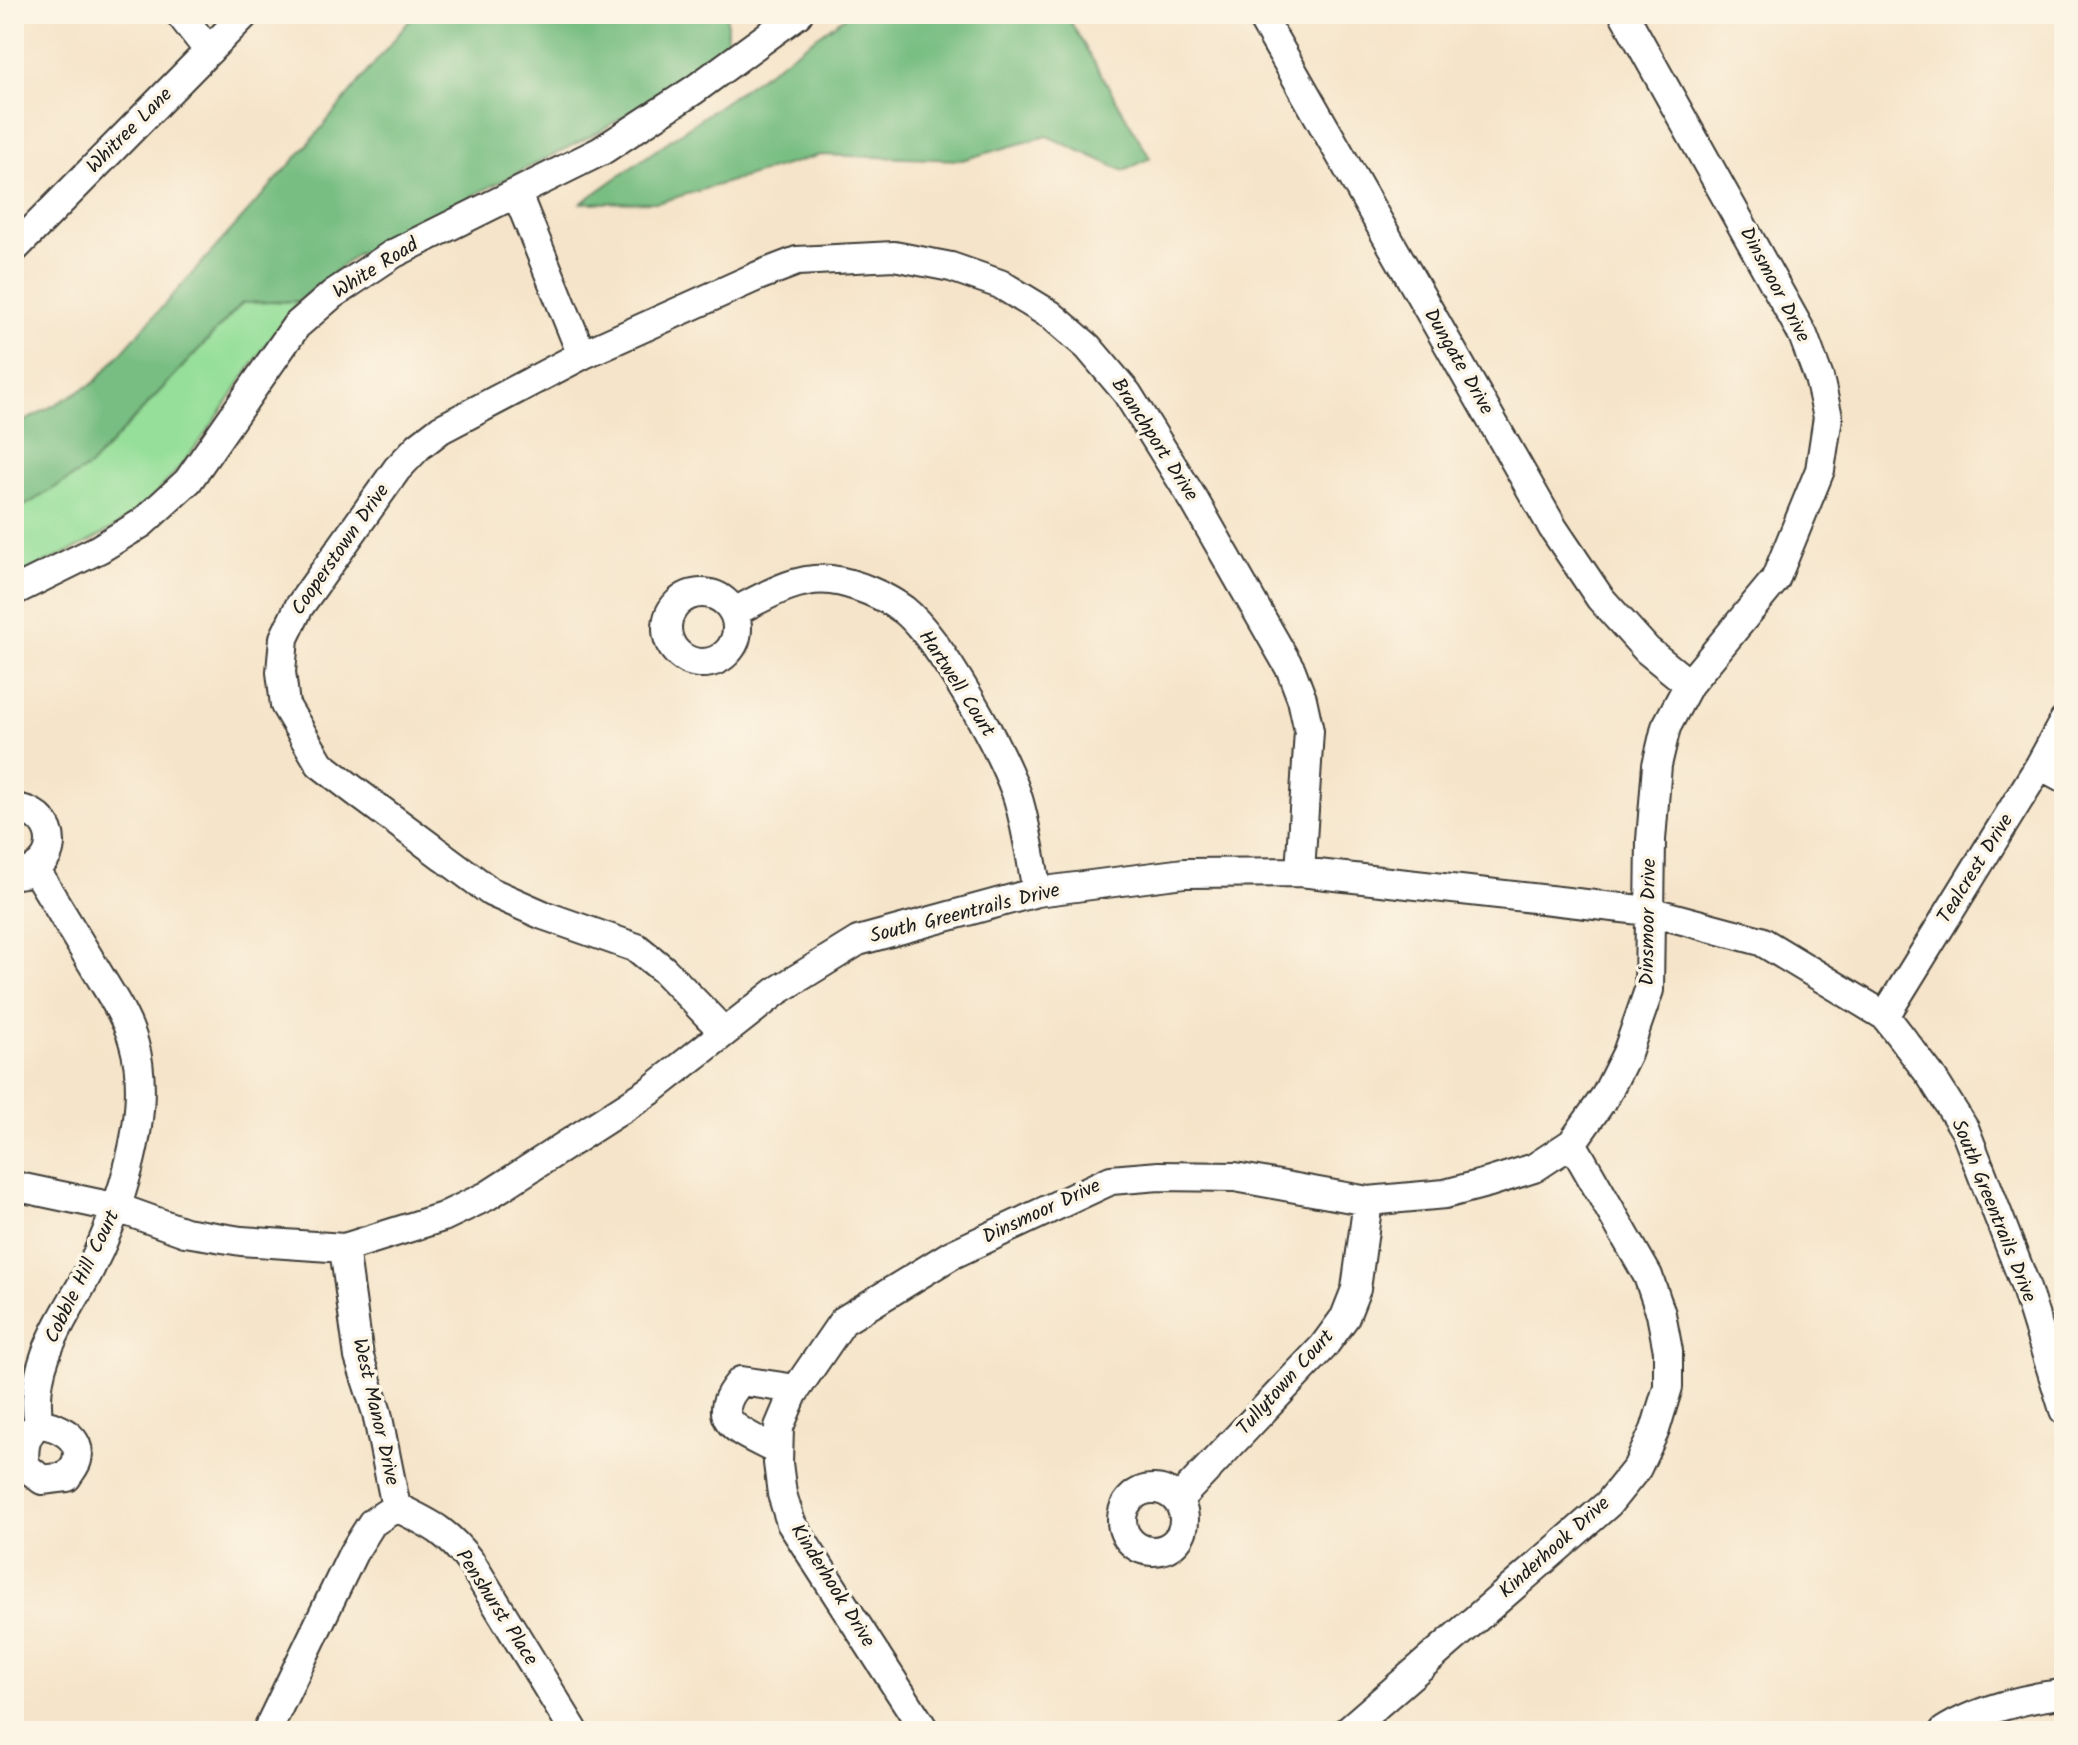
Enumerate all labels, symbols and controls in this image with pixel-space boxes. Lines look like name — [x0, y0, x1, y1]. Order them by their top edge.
street label: Whitree Lane — [79, 80, 181, 182]
street label: Dinsmoor Drive — [1730, 221, 1818, 349]
street label: White Road — [327, 229, 426, 308]
street label: Dungate Drive — [1415, 303, 1501, 421]
street label: Branchport Drive — [1102, 372, 1206, 508]
street label: Cooperstown Drive — [284, 478, 398, 622]
street label: Hartwell Court — [909, 624, 1003, 744]
street label: Tealcrest Drive — [1929, 808, 2023, 930]
street label: Dinsmoor Drive — [1632, 858, 1666, 986]
street label: South Greentrails Drive — [867, 875, 1063, 953]
street label: South Greentrails Drive — [1942, 1115, 2044, 1307]
street label: Dinsmoor Drive — [978, 1171, 1106, 1253]
street label: Cobble Hill Court — [37, 1205, 129, 1349]
street label: Tullytown Court — [1229, 1323, 1343, 1443]
street label: West Manor Drive — [343, 1335, 407, 1489]
street label: Kinderhook Drive — [1492, 1489, 1618, 1607]
street label: Kinderhook Drive — [781, 1518, 883, 1654]
street label: Penshurst Place — [446, 1543, 546, 1673]

